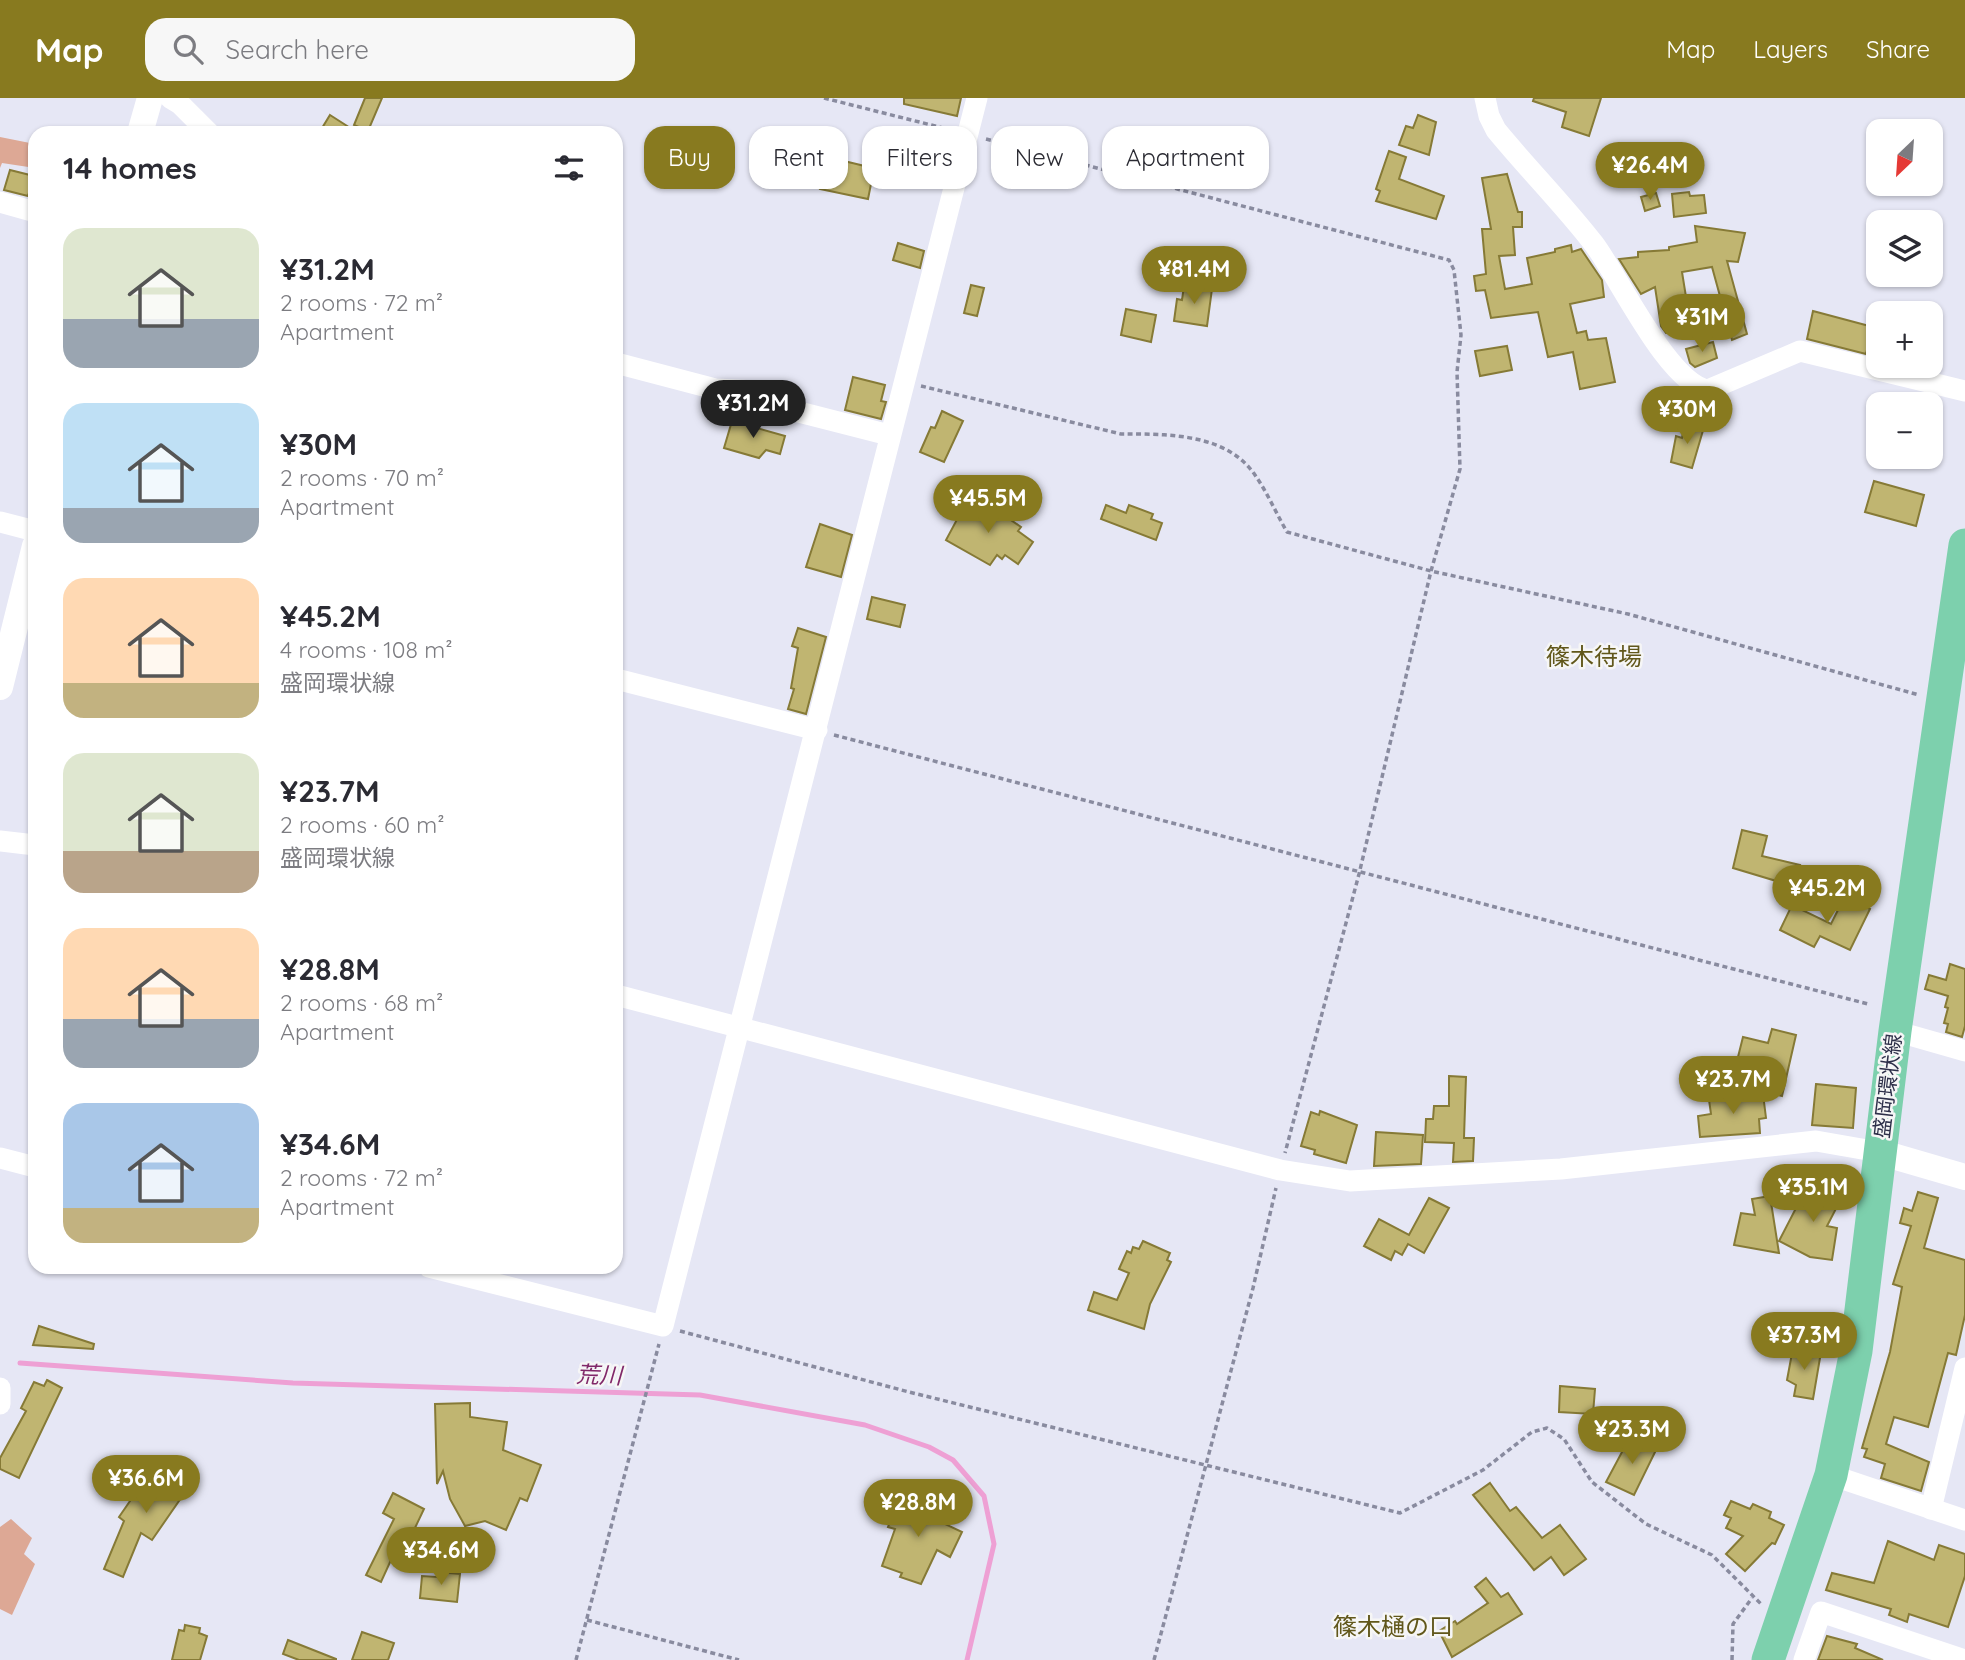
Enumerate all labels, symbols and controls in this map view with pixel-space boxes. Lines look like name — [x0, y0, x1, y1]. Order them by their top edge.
search box — [145, 18, 635, 81]
text: Map — [35, 29, 103, 70]
icon: search — [169, 30, 207, 68]
text: Search here — [225, 33, 369, 66]
text: Map — [1666, 34, 1715, 64]
text: Layers — [1753, 34, 1828, 64]
text: Share — [1866, 34, 1930, 64]
north arrow — [1866, 119, 1942, 196]
map controls — [1866, 119, 1943, 469]
chip: Buy — [644, 126, 735, 189]
chip: Rent — [749, 126, 848, 189]
chip: Filters — [862, 126, 977, 189]
chip: New — [991, 126, 1088, 189]
chip: Apartment — [1102, 126, 1269, 189]
pin: ¥26.4M — [1593, 142, 1707, 202]
text: 14 homes — [63, 149, 197, 187]
icon: filters — [550, 149, 588, 187]
text: ¥26.4M — [1612, 150, 1688, 179]
button: layers — [1866, 210, 1943, 287]
pin: ¥81.4M — [1137, 246, 1251, 306]
text: ¥31.2M — [280, 250, 375, 288]
text: ¥81.4M — [1158, 254, 1230, 283]
icon: home — [119, 256, 203, 340]
text: 2 rooms · 72 m² — [280, 288, 443, 317]
pin: ¥31M — [1661, 294, 1743, 354]
button: + — [1866, 301, 1943, 378]
text: ¥31M — [1675, 302, 1729, 331]
text: Apartment — [280, 317, 394, 346]
pin: ¥31.2M — [696, 380, 810, 440]
pin: ¥30M — [1646, 386, 1728, 446]
text: ¥31.2M — [717, 388, 789, 417]
button: − — [1866, 392, 1943, 469]
text: ¥30M — [1657, 394, 1717, 423]
text: ¥30M — [280, 425, 357, 463]
icon: home — [119, 431, 203, 515]
text: 2 rooms · 70 m² — [280, 463, 444, 492]
pin: ¥45.5M — [931, 476, 1045, 535]
text: ¥45.5M — [949, 483, 1027, 512]
text: Apartment — [280, 492, 394, 521]
text: ¥45.2M — [280, 597, 381, 635]
icon: home — [119, 606, 203, 690]
text: 4 rooms · 108 m² — [280, 635, 453, 664]
district label: 篠木待場 — [1546, 641, 1642, 671]
text: 盛岡環状線 — [280, 668, 395, 697]
text: ¥23.7M — [280, 772, 380, 810]
icon: home — [119, 781, 203, 865]
text: 2 rooms · 60 m² — [280, 810, 445, 839]
text: 盛岡環状線 — [280, 843, 395, 872]
pin: ¥45.2M — [1770, 866, 1884, 925]
text: ¥45.2M — [1788, 873, 1866, 902]
text: ¥28.8M — [280, 950, 380, 988]
icon: home — [119, 956, 203, 1040]
text: 2 rooms · 68 m² — [280, 988, 443, 1017]
text: Apartment — [280, 1017, 394, 1046]
street label: 盛岡環状線 — [1868, 1032, 1906, 1140]
pin: ¥23.7M — [1676, 1056, 1790, 1116]
text: ¥23.7M — [1695, 1064, 1771, 1093]
text: ¥34.6M — [280, 1125, 380, 1163]
icon: home — [119, 1131, 203, 1215]
text: 2 rooms · 72 m² — [280, 1163, 443, 1192]
pin: ¥35.1M — [1756, 1164, 1870, 1224]
text: ¥35.1M — [1778, 1172, 1848, 1201]
text: Apartment — [280, 1192, 394, 1221]
pin: ¥37.3M — [1747, 1312, 1861, 1372]
text: ¥37.3M — [1767, 1320, 1841, 1349]
water label: 荒川 — [576, 1359, 626, 1390]
pin: ¥23.3M — [1575, 1406, 1689, 1466]
text: ¥23.3M — [1594, 1414, 1670, 1443]
pin: ¥36.6M — [89, 1456, 203, 1515]
text: ¥36.6M — [108, 1463, 184, 1492]
pin: ¥28.8M — [861, 1480, 975, 1539]
text: ¥28.8M — [880, 1487, 956, 1516]
pin: ¥34.6M — [384, 1528, 498, 1587]
text: ¥34.6M — [403, 1535, 479, 1564]
district label: 篠木樋の口 — [1333, 1611, 1453, 1641]

